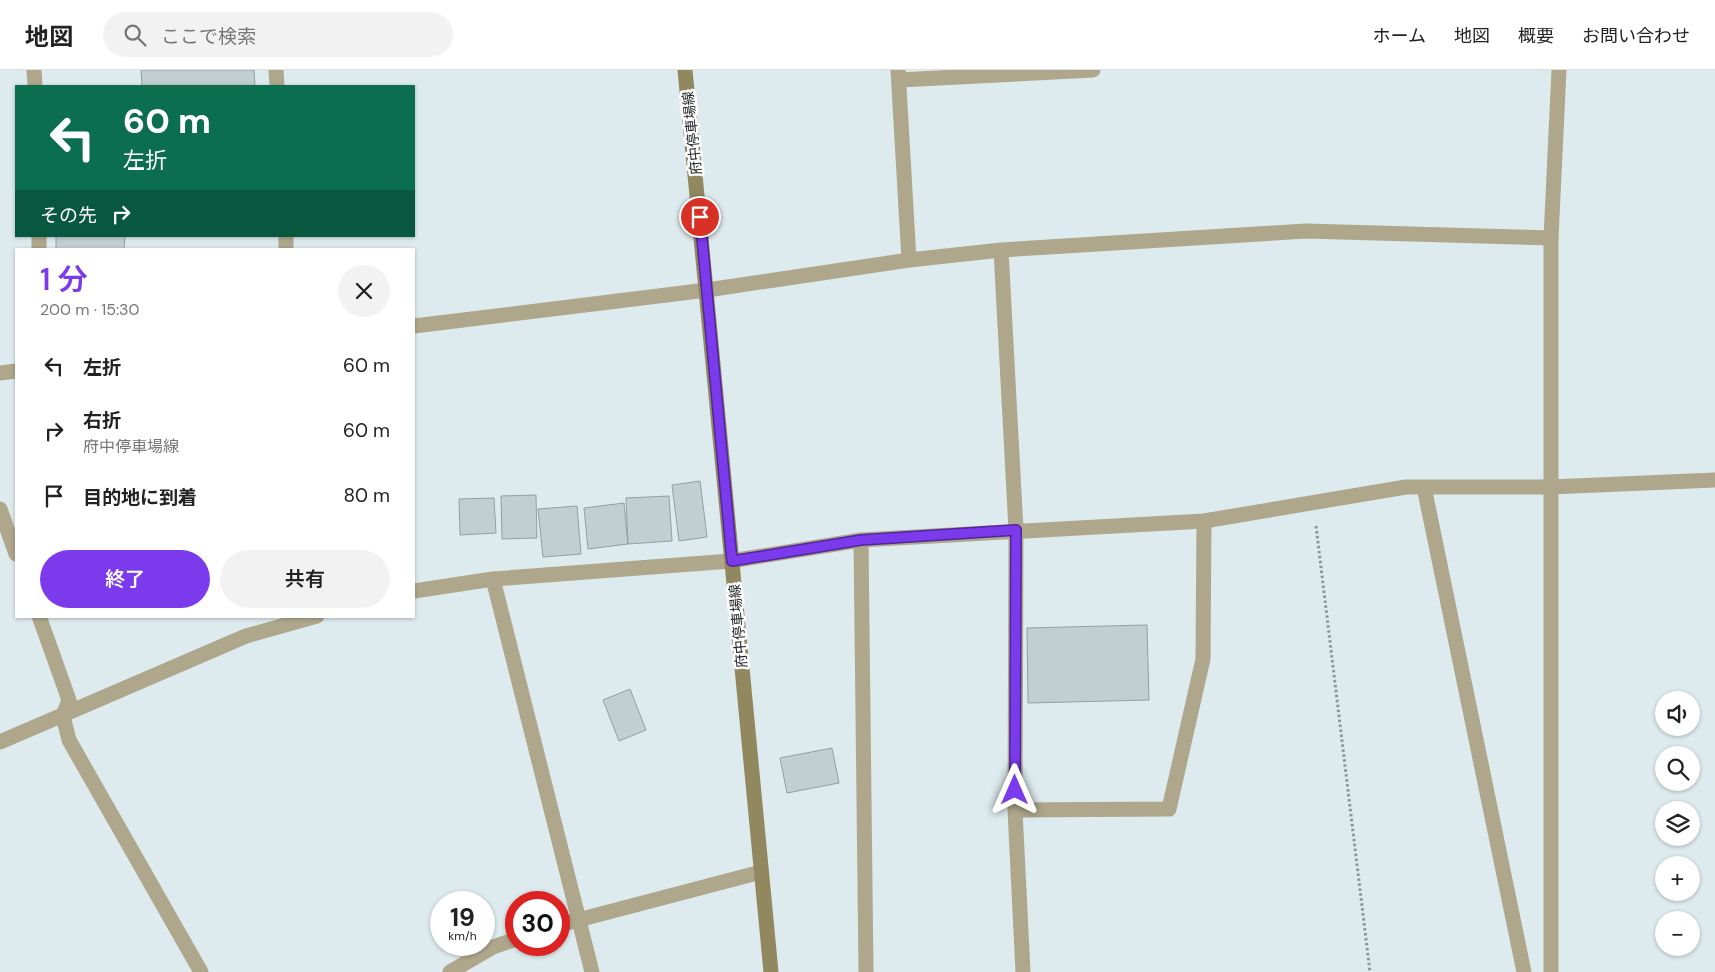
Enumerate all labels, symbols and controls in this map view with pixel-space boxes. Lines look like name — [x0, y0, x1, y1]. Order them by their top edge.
search box — [103, 12, 453, 57]
text: 地図 — [25, 21, 73, 52]
icon: search — [121, 21, 149, 49]
text: ここで検索 — [161, 24, 256, 49]
text: ホーム — [1373, 24, 1426, 48]
text: 地図 — [1454, 24, 1490, 48]
text: 概要 — [1518, 24, 1554, 48]
text: お問い合わせ — [1582, 24, 1690, 48]
street label: 府中停車場線 — [679, 90, 705, 176]
text: 60 m — [123, 98, 211, 144]
icon: left — [40, 105, 105, 170]
text: 左折 — [123, 146, 167, 175]
pin — [679, 196, 721, 238]
icon: right — [107, 200, 135, 228]
text: その先 — [40, 203, 97, 228]
icon: arrive — [686, 203, 714, 231]
text: 1 分 — [40, 260, 88, 299]
button: close — [338, 265, 390, 317]
text: 200 m · 15:30 — [40, 299, 140, 320]
icon: left — [40, 352, 68, 380]
text: 60 m — [343, 353, 390, 378]
text: 左折 — [83, 355, 121, 380]
text: 右折 — [83, 408, 121, 433]
icon: right — [40, 417, 68, 445]
text: 60 m — [343, 418, 390, 443]
text: 府中停車場線 — [83, 436, 179, 457]
icon: arrive — [40, 482, 68, 510]
text: 80 m — [343, 483, 390, 508]
text: 目的地に到着 — [83, 485, 197, 510]
button: 終了 — [40, 550, 210, 608]
button: 共有 — [220, 550, 390, 608]
street label: 府中停車場線 — [725, 583, 751, 669]
map controls — [1655, 691, 1700, 956]
button: sound — [1655, 691, 1700, 736]
button: search — [1655, 746, 1700, 791]
position arrow — [988, 763, 1040, 815]
button: layers — [1655, 801, 1700, 846]
button: + — [1655, 856, 1700, 901]
speed limit sign: 30 — [505, 891, 570, 956]
text: 19 — [450, 901, 475, 934]
button: − — [1655, 911, 1700, 956]
text: km/h — [448, 928, 477, 944]

